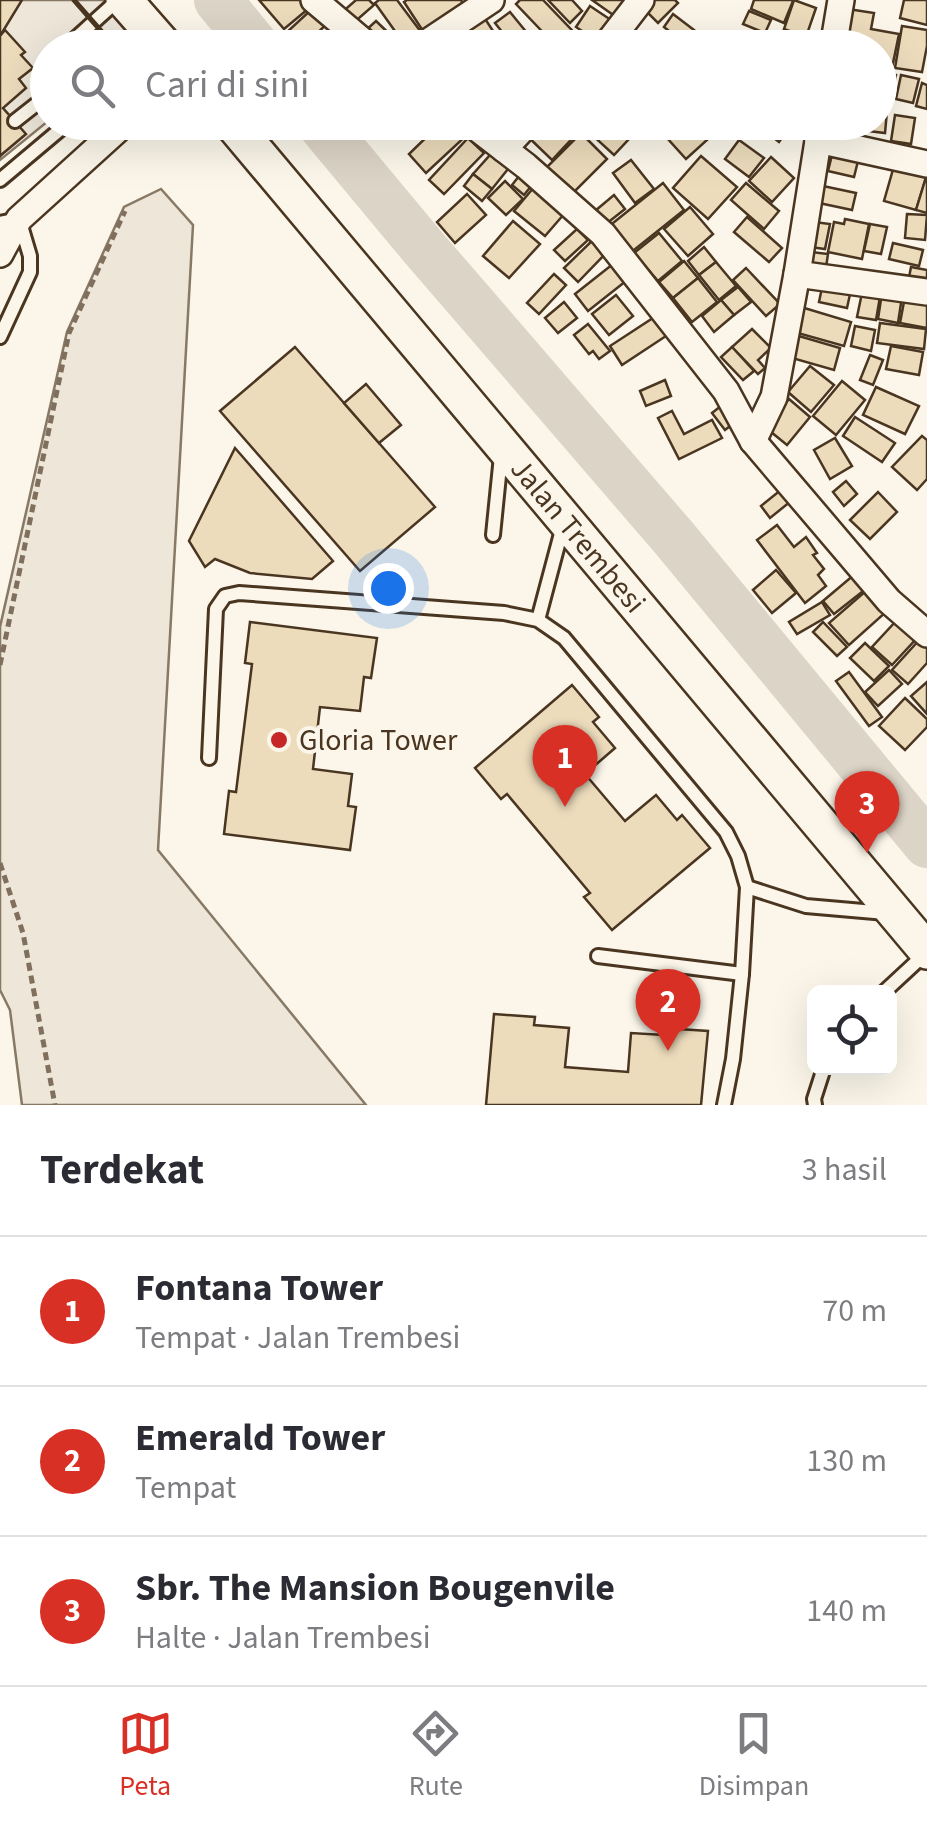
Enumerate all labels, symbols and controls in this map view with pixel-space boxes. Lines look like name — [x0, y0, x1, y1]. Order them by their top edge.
search box — [30, 30, 897, 140]
icon: search — [65, 58, 120, 113]
text: Cari di sini — [145, 58, 309, 112]
street label: Jalan Trembesi — [500, 449, 656, 623]
your location — [363, 563, 414, 614]
place label: Gloria Tower — [299, 719, 458, 762]
pin: 1 — [532, 724, 598, 807]
marker: Gloria Tower — [268, 729, 290, 751]
pin: 3 — [834, 770, 900, 853]
pin: 2 — [636, 968, 700, 1051]
map controls — [807, 985, 897, 1075]
button: locate — [807, 985, 897, 1075]
text: Terdekat — [40, 1140, 204, 1200]
text: 3 hasil — [802, 1147, 887, 1193]
text: Fontana Tower — [135, 1261, 383, 1315]
text: 1 — [64, 1288, 81, 1334]
text: 70 m — [822, 1288, 887, 1334]
text: Tempat · Jalan Trembesi — [135, 1315, 460, 1361]
text: Emerald Tower — [135, 1411, 385, 1465]
text: 2 — [64, 1438, 81, 1484]
text: 130 m — [806, 1438, 887, 1484]
text: Tempat — [135, 1465, 236, 1511]
text: Sbr. The Mansion Bougenvile — [135, 1561, 615, 1615]
text: 3 — [64, 1588, 81, 1634]
text: 140 m — [806, 1588, 887, 1634]
text: Halte · Jalan Trembesi — [135, 1615, 431, 1661]
tab: Peta — [118, 1706, 173, 1806]
tab: Rute — [408, 1706, 463, 1806]
tab: Disimpan — [699, 1706, 809, 1806]

